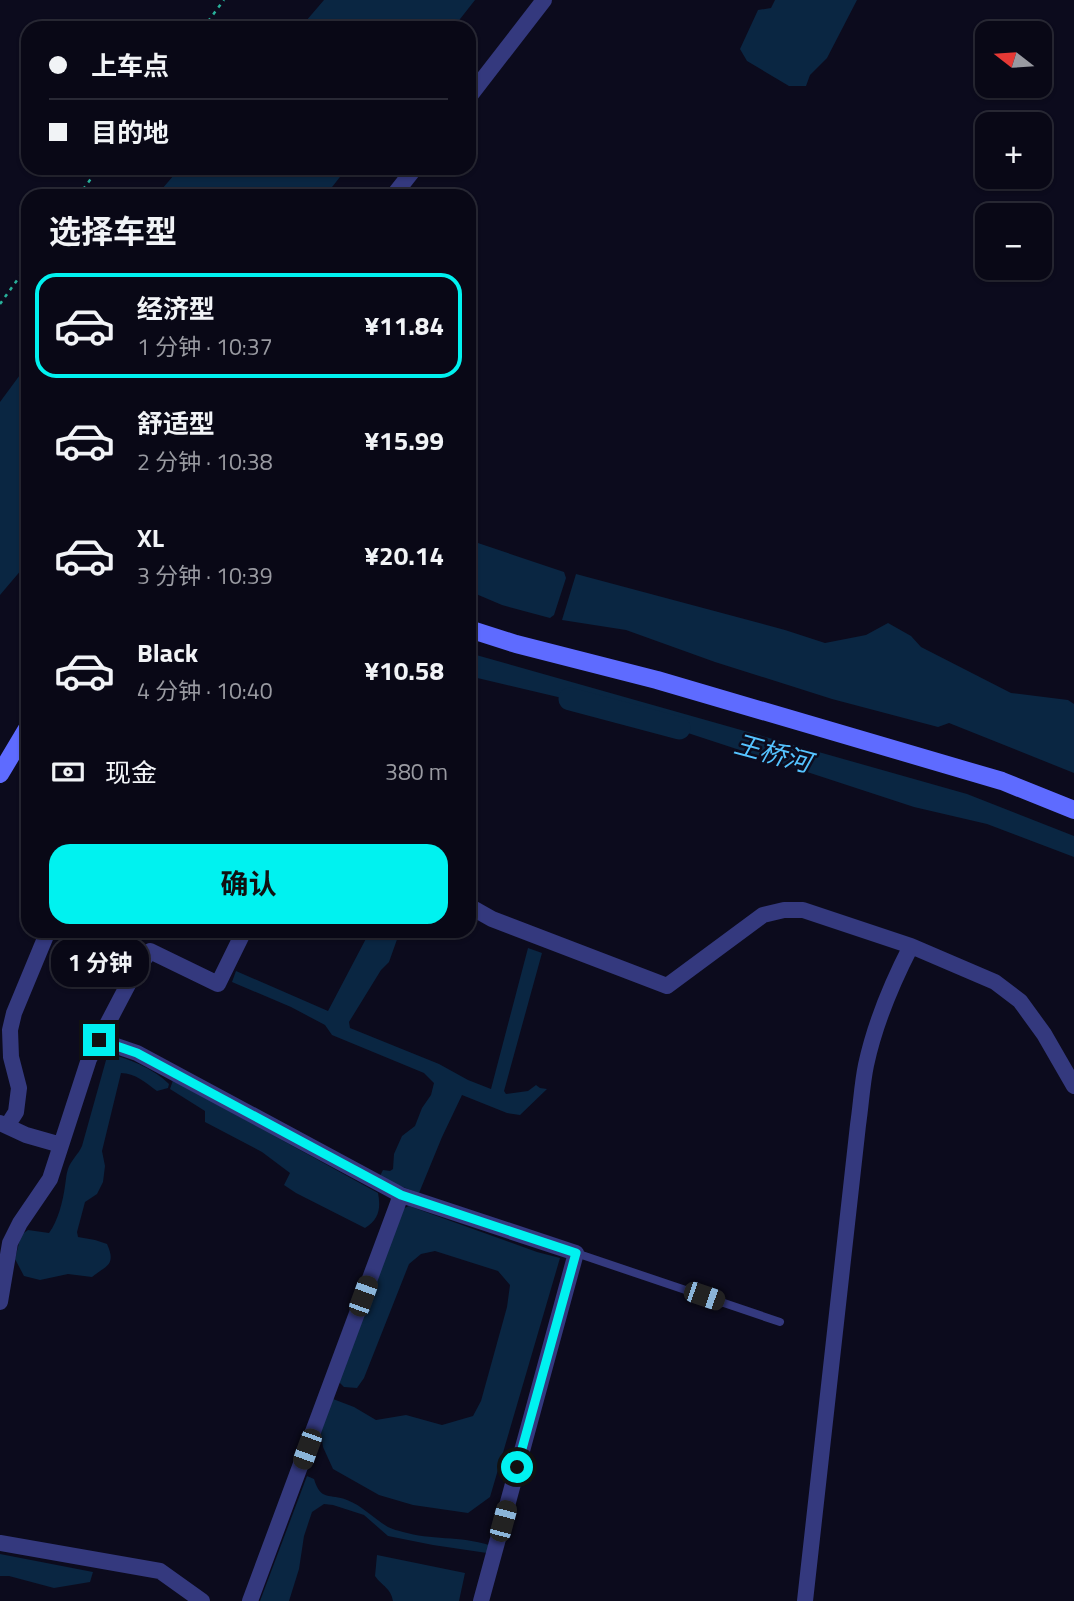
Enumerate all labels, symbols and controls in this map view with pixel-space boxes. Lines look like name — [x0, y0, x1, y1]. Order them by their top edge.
north arrow — [975, 21, 1052, 98]
map controls — [975, 21, 1052, 280]
text: 上车点 — [91, 46, 169, 85]
button: + — [975, 112, 1052, 189]
text: 目的地 — [91, 113, 169, 152]
button: − — [975, 203, 1052, 280]
text: 选择车型 — [49, 207, 177, 255]
text: 经济型 — [137, 289, 215, 328]
icon: car — [53, 294, 116, 357]
text: ¥11.84 — [365, 306, 444, 345]
text: 1 分钟 · 10:37 — [137, 329, 273, 364]
text: 舒适型 — [137, 404, 215, 443]
icon: car — [53, 409, 116, 472]
text: ¥15.99 — [365, 421, 444, 460]
text: 2 分钟 · 10:38 — [137, 444, 273, 479]
text: XL — [137, 518, 164, 557]
icon: car — [53, 524, 116, 587]
text: ¥20.14 — [365, 536, 444, 575]
text: 3 分钟 · 10:39 — [137, 558, 273, 593]
text: Black — [137, 633, 198, 672]
icon: car — [53, 639, 116, 702]
text: ¥10.58 — [365, 651, 444, 690]
text: 4 分钟 · 10:40 — [137, 673, 273, 708]
water label: 王桥河 — [730, 724, 821, 783]
icon: cash — [49, 753, 87, 791]
text: 现金 — [105, 753, 157, 792]
text: 380 m — [385, 754, 448, 789]
button: 确认 — [49, 844, 448, 924]
callout: 1 分钟 — [50, 939, 148, 988]
text: 1 分钟 — [68, 945, 132, 980]
route end — [83, 1024, 115, 1056]
car — [346, 1273, 381, 1319]
car — [681, 1279, 728, 1313]
car — [290, 1426, 325, 1472]
route start — [501, 1451, 533, 1483]
car — [488, 1498, 519, 1544]

